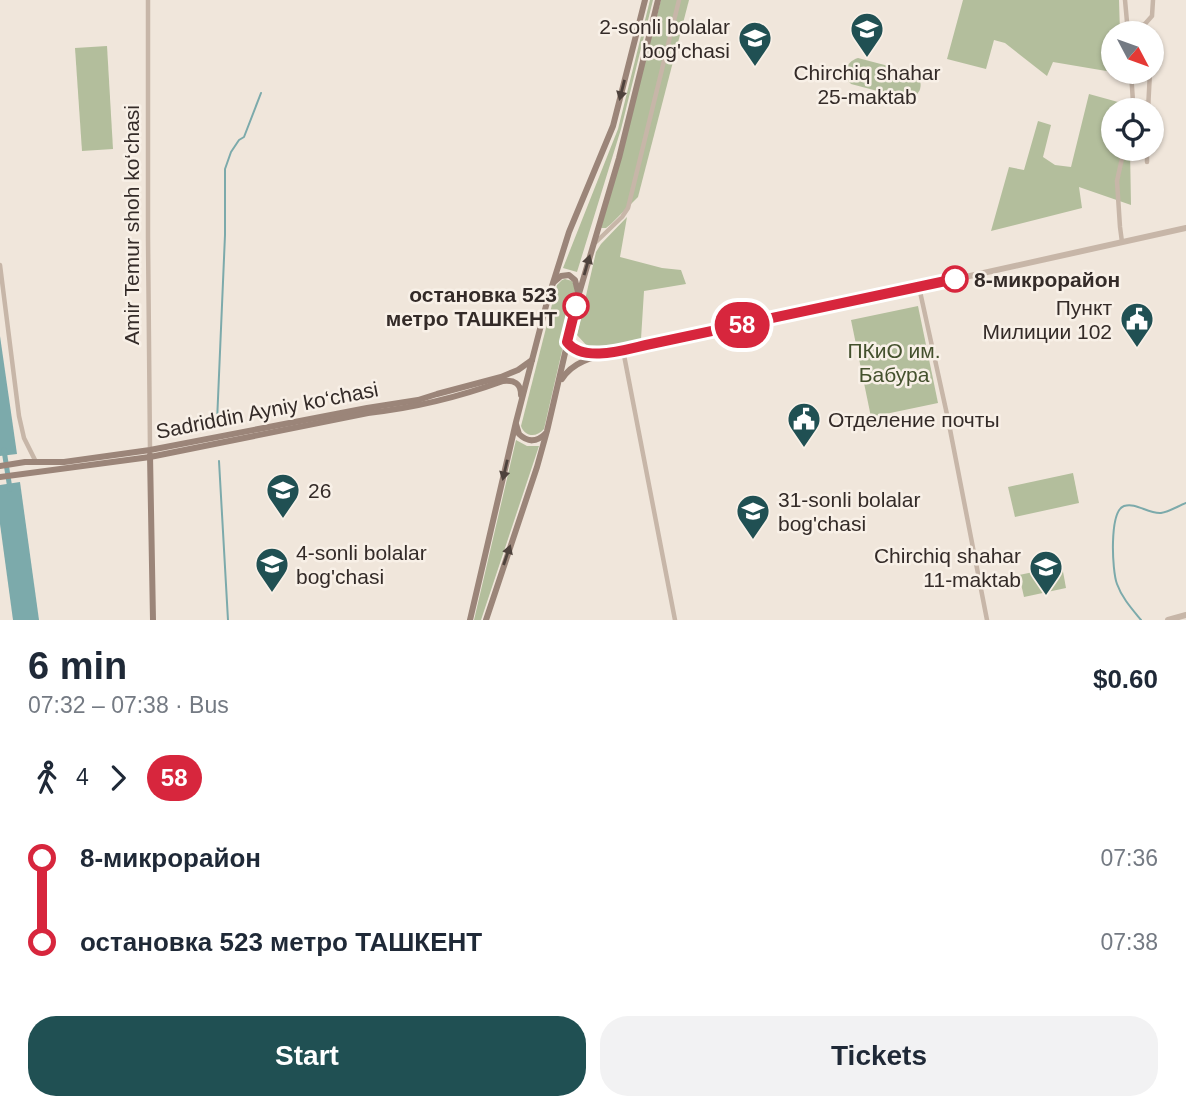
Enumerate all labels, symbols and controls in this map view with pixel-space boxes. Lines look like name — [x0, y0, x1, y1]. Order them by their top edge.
school or university icon: Chirchiq shahar 25-maktab — [848, 10, 886, 59]
place label: 2-sonli bolalar bog'chasi — [599, 15, 730, 62]
school or university icon: 2-sonli bolalar bog'chasi — [736, 19, 774, 68]
north arrow — [1101, 21, 1164, 84]
map controls — [1101, 21, 1164, 161]
place label: Chirchiq shahar 25-maktab — [793, 61, 941, 108]
one-way arrow — [616, 79, 627, 101]
button: locate — [1101, 98, 1164, 161]
street label: Amir Temur shoh ko‘chasi — [120, 105, 143, 345]
one-way arrow — [582, 254, 593, 276]
marker: 8-микрорайон — [942, 266, 968, 292]
place label: 8-микрорайон — [974, 268, 1120, 291]
place label: остановка 523 метро ТАШКЕНТ — [386, 283, 557, 330]
marker: остановка 523 метро ТАШКЕНТ — [563, 293, 589, 319]
place label: Пункт Милиции 102 — [982, 296, 1112, 343]
public building icon: Пункт Милиции 102 — [1118, 300, 1156, 349]
line badge: 58 — [710, 302, 774, 348]
text: 58 — [729, 311, 755, 338]
park label: ПКиО им. Бабура — [847, 339, 941, 386]
street label: Sadriddin Ayniy ko‘chasi — [154, 377, 380, 443]
public building icon: Отделение почты — [785, 400, 823, 449]
place label: Отделение почты — [828, 408, 1000, 431]
one-way arrow — [499, 459, 510, 481]
school or university icon: 26 — [264, 471, 302, 520]
place label: 26 — [308, 479, 331, 502]
place label: 31-sonli bolalar bog'chasi — [778, 488, 920, 535]
school or university icon: 31-sonli bolalar bog'chasi — [734, 492, 772, 541]
place label: 4-sonli bolalar bog'chasi — [296, 541, 427, 588]
place label: Chirchiq shahar 11-maktab — [874, 544, 1021, 591]
school or university icon: 4-sonli bolalar bog'chasi — [253, 545, 291, 594]
one-way arrow — [503, 545, 513, 566]
school or university icon: Chirchiq shahar 11-maktab — [1027, 548, 1065, 597]
text: 6 min — [28, 645, 127, 687]
text: $0.60 — [1093, 664, 1158, 694]
text: 07:32 – 07:38 · Bus — [28, 692, 229, 718]
icon: walk — [28, 759, 66, 797]
icon: forward — [99, 759, 137, 797]
text: 4 — [76, 764, 89, 790]
text: 58 — [161, 764, 188, 791]
text: 8-микрорайон — [80, 843, 261, 873]
text: 07:36 — [1100, 845, 1158, 871]
text: остановка 523 метро ТАШКЕНТ — [80, 927, 482, 957]
text: 07:38 — [1100, 929, 1158, 955]
button: Start — [28, 1016, 586, 1096]
button: Tickets — [600, 1016, 1158, 1096]

